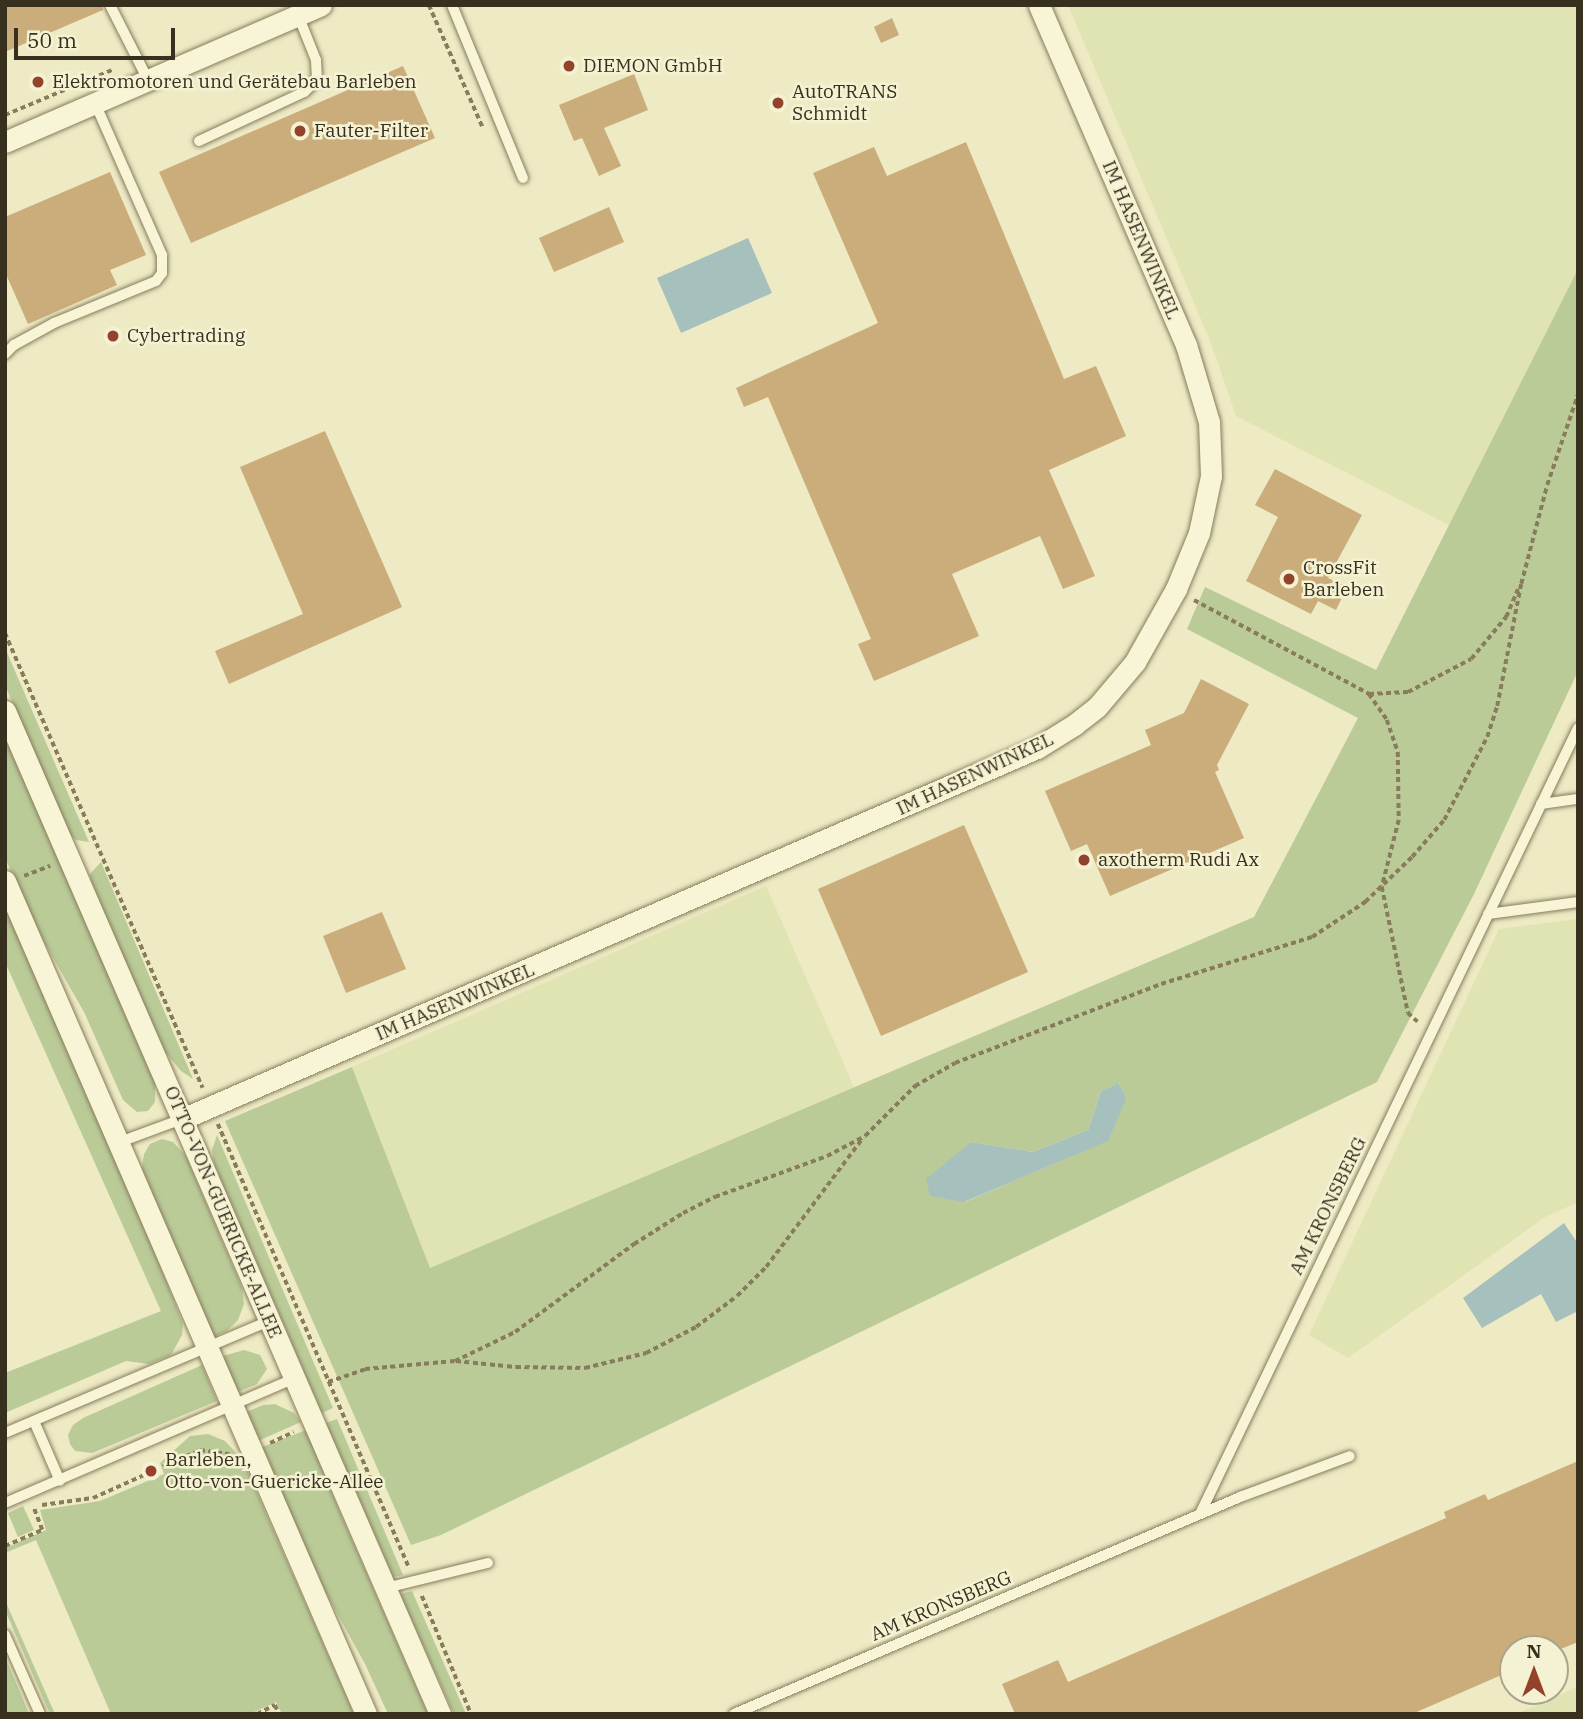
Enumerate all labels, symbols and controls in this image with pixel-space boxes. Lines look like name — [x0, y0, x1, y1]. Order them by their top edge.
scale bar — [18, 14, 178, 58]
text: 50 m — [27, 26, 77, 54]
place label: DIEMON GmbH — [583, 55, 723, 77]
marker: DIEMON GmbH — [561, 58, 577, 74]
place label: Elektromotoren und Gerätebau Barleben — [52, 71, 417, 93]
marker: Elektromotoren und Gerätebau Barleben — [30, 74, 46, 90]
place label: AutoTRANS Schmidt — [792, 81, 897, 125]
marker: AutoTRANS Schmidt — [770, 95, 786, 111]
place label: Fauter-Filter — [314, 120, 428, 142]
marker: Fauter-Filter — [292, 123, 308, 139]
street label: IM HASENWINKEL — [1097, 157, 1185, 323]
place label: Cybertrading — [127, 325, 245, 347]
marker: Cybertrading — [105, 328, 121, 344]
place label: CrossFit Barleben — [1303, 557, 1384, 601]
marker: CrossFit Barleben — [1281, 571, 1297, 587]
street label: IM HASENWINKEL — [893, 728, 1057, 820]
place label: axotherm Rudi Ax — [1098, 849, 1259, 871]
marker: axotherm Rudi Ax — [1076, 852, 1092, 868]
street label: IM HASENWINKEL — [372, 958, 538, 1046]
street label: OTTO-VON-GUERICKE-ALLEE — [159, 1083, 287, 1341]
street label: AM KRONSBERG — [1285, 1133, 1371, 1279]
place label: Barleben, Otto-von-Guericke-Allee — [165, 1449, 383, 1493]
marker: Barleben, Otto-von-Guericke-Allee — [143, 1463, 159, 1479]
street label: AM KRONSBERG — [867, 1566, 1015, 1646]
north arrow — [1499, 1635, 1569, 1705]
text: N — [1526, 1639, 1542, 1663]

